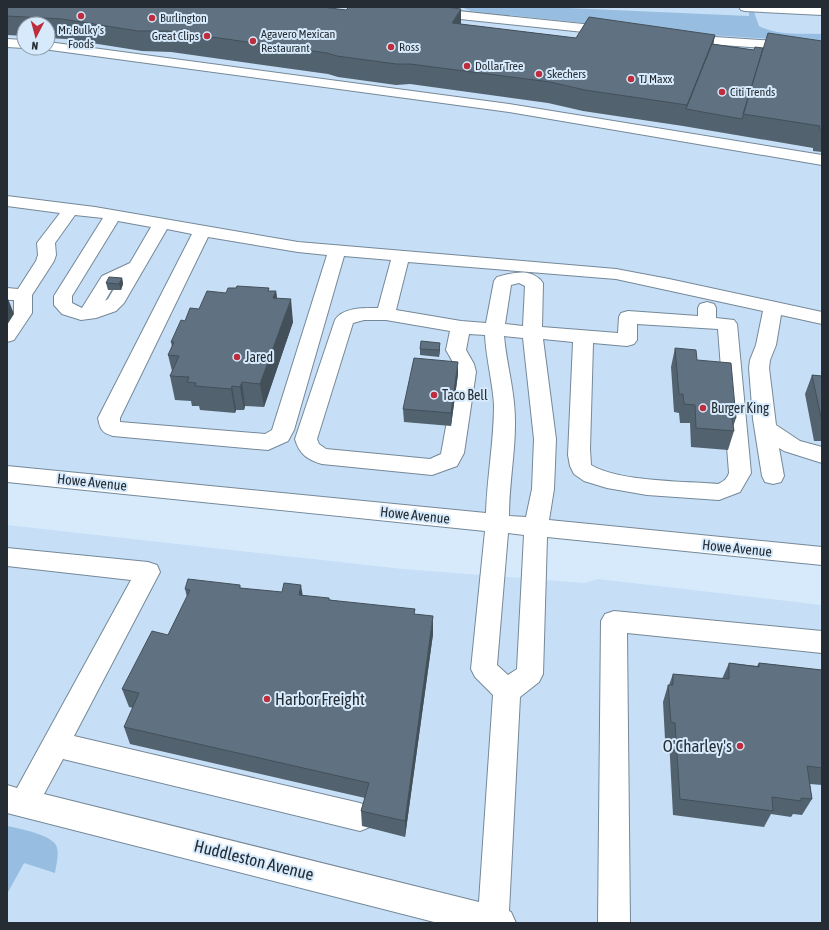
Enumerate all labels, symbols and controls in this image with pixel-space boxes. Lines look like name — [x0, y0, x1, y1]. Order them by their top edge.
marker: Mr. Bulky's Foods — [76, 11, 86, 21]
place label: Burlington — [160, 11, 207, 25]
marker: Burlington — [147, 13, 157, 23]
north arrow — [16, 16, 56, 56]
place label: Mr. Bulky's Foods — [58, 23, 104, 51]
place label: Agavero Mexican Restaurant — [261, 27, 335, 55]
place label: Great Clips — [152, 29, 199, 43]
marker: Great Clips — [202, 31, 212, 41]
marker: Agavero Mexican Restaurant — [248, 36, 258, 46]
text: N — [31, 40, 39, 52]
place label: Ross — [399, 40, 419, 54]
marker: Ross — [386, 42, 396, 52]
place label: Dollar Tree — [475, 59, 523, 73]
marker: Dollar Tree — [462, 61, 472, 71]
place label: Skechers — [547, 67, 586, 81]
marker: Skechers — [534, 69, 544, 79]
place label: TJ Maxx — [639, 72, 673, 86]
marker: TJ Maxx — [626, 74, 636, 84]
place label: Citi Trends — [730, 85, 775, 99]
marker: Citi Trends — [717, 87, 727, 97]
place label: Jared — [245, 349, 273, 365]
marker: Jared — [232, 352, 242, 362]
place label: Taco Bell — [442, 387, 488, 403]
marker: Taco Bell — [429, 390, 439, 400]
place label: Burger King — [711, 400, 769, 416]
marker: Burger King — [698, 403, 708, 413]
street label: Howe Avenue — [56, 470, 128, 494]
street label: Howe Avenue — [379, 503, 451, 527]
street label: Howe Avenue — [701, 536, 773, 560]
place label: Harbor Freight — [275, 689, 365, 709]
marker: Harbor Freight — [262, 694, 272, 704]
place label: O'Charley's — [663, 736, 732, 756]
marker: O'Charley's — [735, 741, 745, 751]
street label: Huddleston Avenue — [192, 835, 316, 885]

